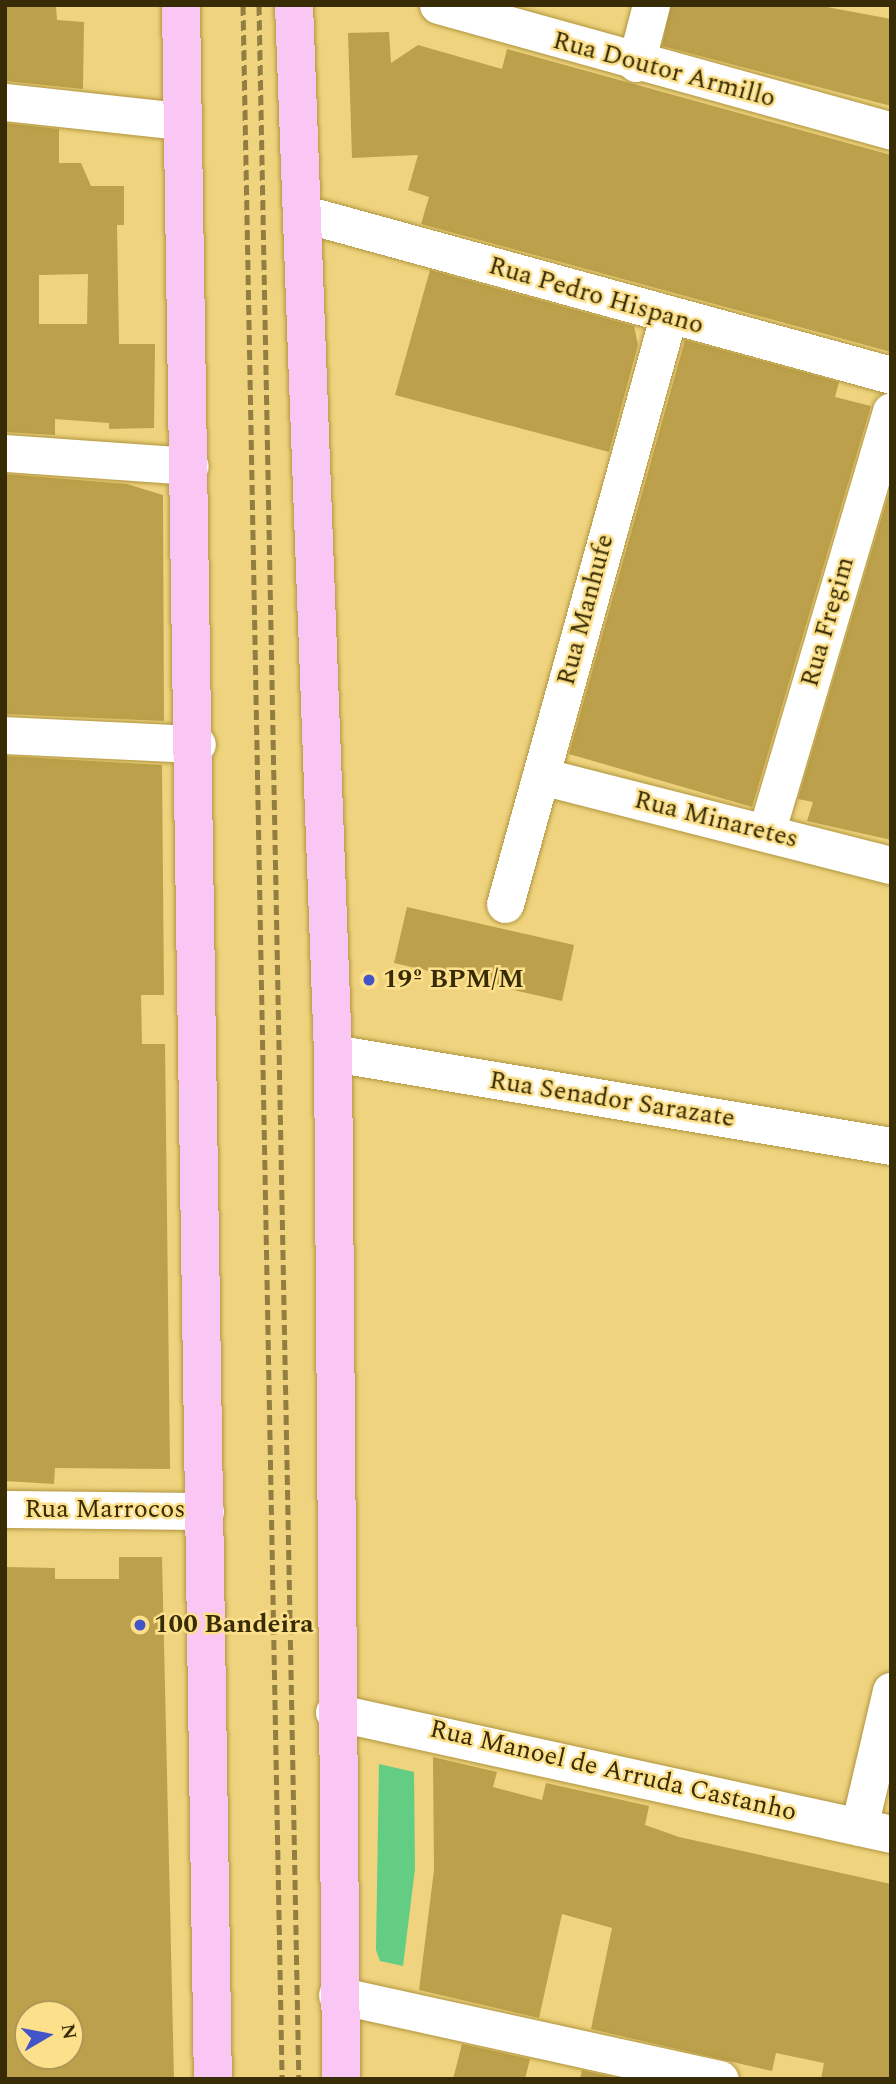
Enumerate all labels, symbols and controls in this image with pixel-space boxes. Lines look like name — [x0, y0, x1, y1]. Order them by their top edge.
street label: Rua Doutor Armillo — [549, 25, 779, 115]
street label: Rua Pedro Hispano — [485, 250, 707, 342]
street label: Rua Manhufe — [551, 531, 621, 689]
street label: Rua Fregim — [795, 553, 861, 691]
street label: Rua Minaretes — [631, 785, 801, 855]
place label: 19º BPM/M — [383, 964, 524, 996]
marker: 19º BPM/M — [361, 972, 377, 988]
street label: Rua Senador Sarazate — [487, 1065, 737, 1135]
street label: Rua Marrocos — [24, 1494, 186, 1526]
place label: 100 Bandeira — [154, 1609, 314, 1641]
marker: 100 Bandeira — [132, 1617, 148, 1633]
street label: Rua Manoel de Arruda Castanho — [427, 1714, 799, 1828]
north arrow — [14, 2000, 84, 2070]
text: N — [53, 2021, 84, 2042]

